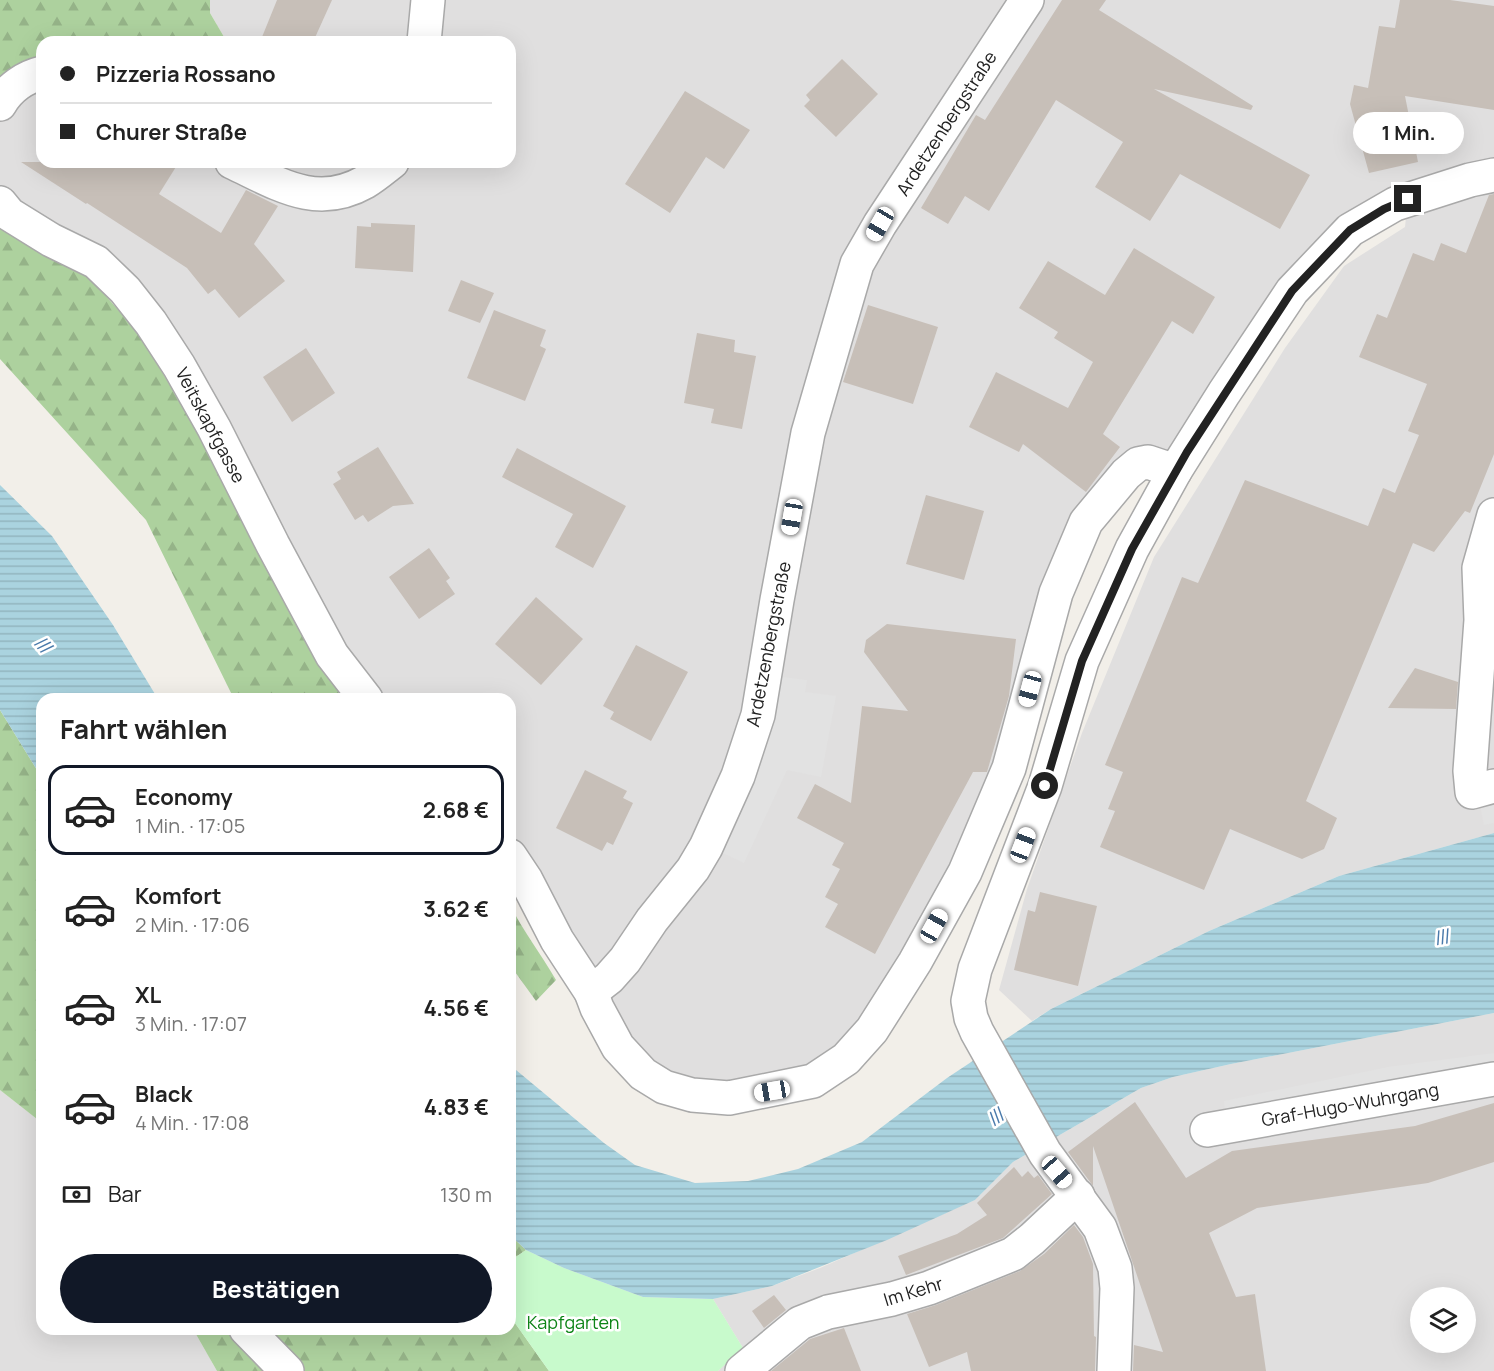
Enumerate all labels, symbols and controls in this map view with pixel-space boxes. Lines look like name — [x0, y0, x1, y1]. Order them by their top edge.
street label: Ardetzenbergstraße — [890, 46, 1002, 200]
text: Pizzeria Rossano — [96, 59, 276, 89]
callout: 1 Min. — [1352, 112, 1464, 154]
text: Churer Straße — [96, 117, 247, 147]
text: 1 Min. — [1381, 119, 1436, 146]
route end — [1394, 185, 1421, 212]
car — [863, 204, 897, 244]
street label: Veitskapfgasse — [171, 363, 251, 487]
car — [780, 498, 804, 536]
street label: Ardetzenbergstraße — [740, 559, 796, 729]
water label: Ill — [28, 630, 59, 660]
car — [1017, 669, 1043, 709]
text: Fahrt wählen — [60, 710, 228, 747]
route start — [1031, 772, 1058, 799]
text: Economy — [135, 782, 233, 812]
icon: car — [63, 783, 117, 837]
text: 2.68 € — [423, 795, 489, 825]
text: 1 Min. · 17:05 — [135, 812, 245, 839]
car — [1008, 825, 1038, 865]
text: Komfort — [135, 881, 222, 911]
icon: car — [63, 882, 117, 936]
text: 3.62 € — [423, 894, 489, 924]
car — [917, 906, 951, 946]
text: 2 Min. · 17:06 — [135, 911, 250, 938]
water label: Ill — [1432, 922, 1453, 952]
text: XL — [135, 980, 161, 1010]
icon: car — [63, 981, 117, 1035]
text: 4.56 € — [423, 993, 489, 1023]
text: 3 Min. · 17:07 — [135, 1010, 247, 1037]
street label: Graf-Hugo-Wuhrgang — [1259, 1077, 1441, 1131]
text: Black — [135, 1079, 192, 1109]
car — [753, 1079, 791, 1103]
icon: car — [63, 1080, 117, 1134]
text: 4.83 € — [424, 1092, 489, 1122]
water label: Ill — [982, 1101, 1010, 1132]
text: 4 Min. · 17:08 — [135, 1109, 249, 1136]
car — [1038, 1153, 1076, 1191]
icon: cash — [60, 1178, 93, 1211]
text: Bar — [108, 1179, 142, 1209]
text: 130 m — [440, 1181, 492, 1208]
button: Bestätigen — [60, 1254, 492, 1323]
street label: Im Kehr — [880, 1270, 946, 1311]
map controls — [1410, 1287, 1476, 1353]
button: layers — [1410, 1287, 1476, 1353]
park label: Kapfgarten — [527, 1310, 619, 1334]

